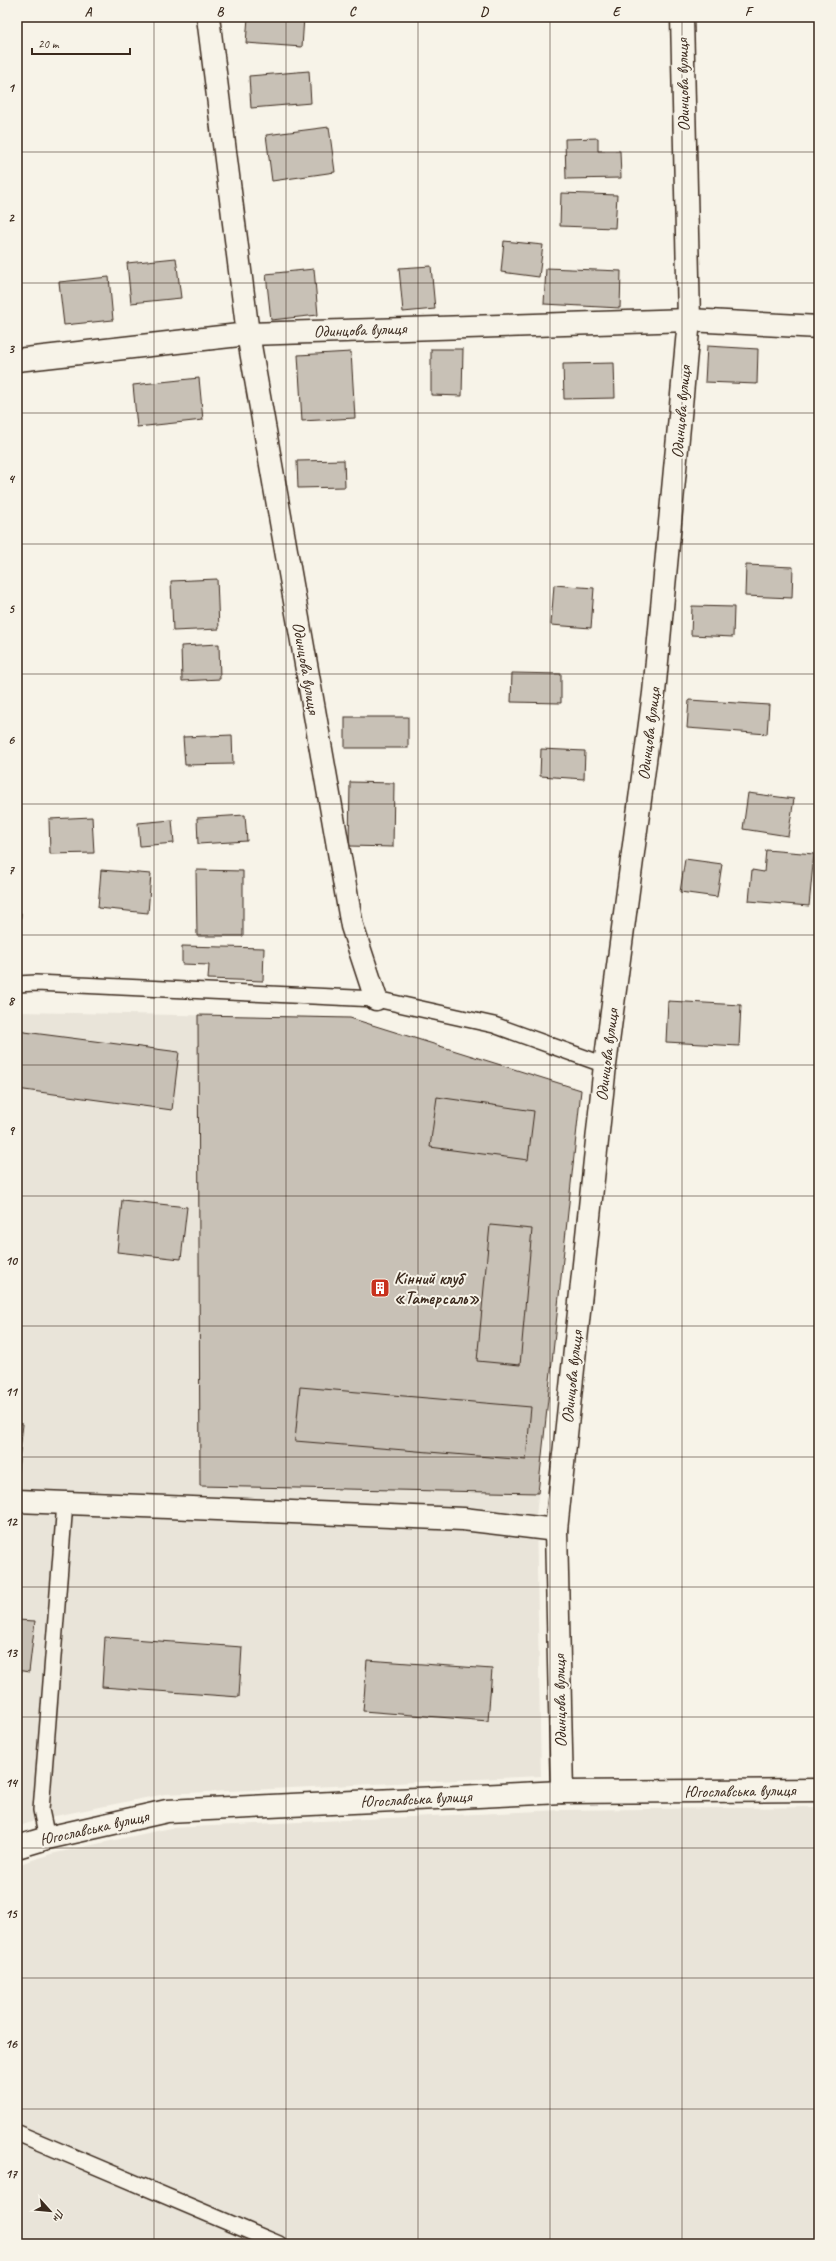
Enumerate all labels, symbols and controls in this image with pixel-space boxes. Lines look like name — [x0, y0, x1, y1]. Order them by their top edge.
text: A — [85, 4, 93, 20]
text: B — [217, 4, 225, 20]
text: C — [349, 4, 357, 20]
text: D — [480, 4, 489, 20]
text: E — [613, 4, 622, 20]
text: F — [745, 4, 754, 20]
scale bar — [32, 30, 130, 56]
text: 20 m — [38, 36, 60, 52]
street label: Одинцова вулиця — [672, 37, 694, 132]
text: 1 — [8, 80, 16, 96]
text: 2 — [8, 210, 15, 226]
street label: Одинцова вулиця — [313, 318, 408, 342]
text: 3 — [8, 341, 15, 357]
street label: Одинцова вулиця — [666, 364, 696, 459]
text: 4 — [8, 471, 16, 487]
text: 5 — [8, 601, 15, 617]
street label: Одинцова вулиця — [288, 620, 325, 717]
street label: Одинцова вулиця — [633, 685, 665, 781]
text: 6 — [8, 732, 15, 748]
text: 7 — [8, 862, 15, 878]
text: 8 — [8, 993, 16, 1009]
street label: Одинцова вулиця — [591, 1006, 623, 1102]
text: 9 — [8, 1123, 15, 1139]
text: 10 — [5, 1253, 18, 1269]
place label: Кінний клуб «Татерсаль» — [394, 1268, 479, 1309]
building icon: Кінний клуб «Татерсаль» — [369, 1277, 391, 1299]
street label: Одинцова вулиця — [557, 1328, 587, 1424]
text: 11 — [5, 1384, 19, 1400]
text: 12 — [5, 1514, 18, 1530]
text: 13 — [5, 1645, 18, 1661]
street label: Одинцова вулиця — [549, 1653, 571, 1748]
text: 14 — [5, 1775, 19, 1791]
street label: Югославська вулиця — [684, 1780, 797, 1802]
street label: Югославська вулиця — [360, 1786, 473, 1812]
street label: Югославська вулиця — [38, 1805, 152, 1851]
text: 15 — [5, 1906, 18, 1922]
text: 16 — [5, 2036, 18, 2052]
text: 17 — [5, 2166, 18, 2182]
north arrow — [30, 2191, 70, 2231]
text: Пн — [50, 2207, 68, 2225]

